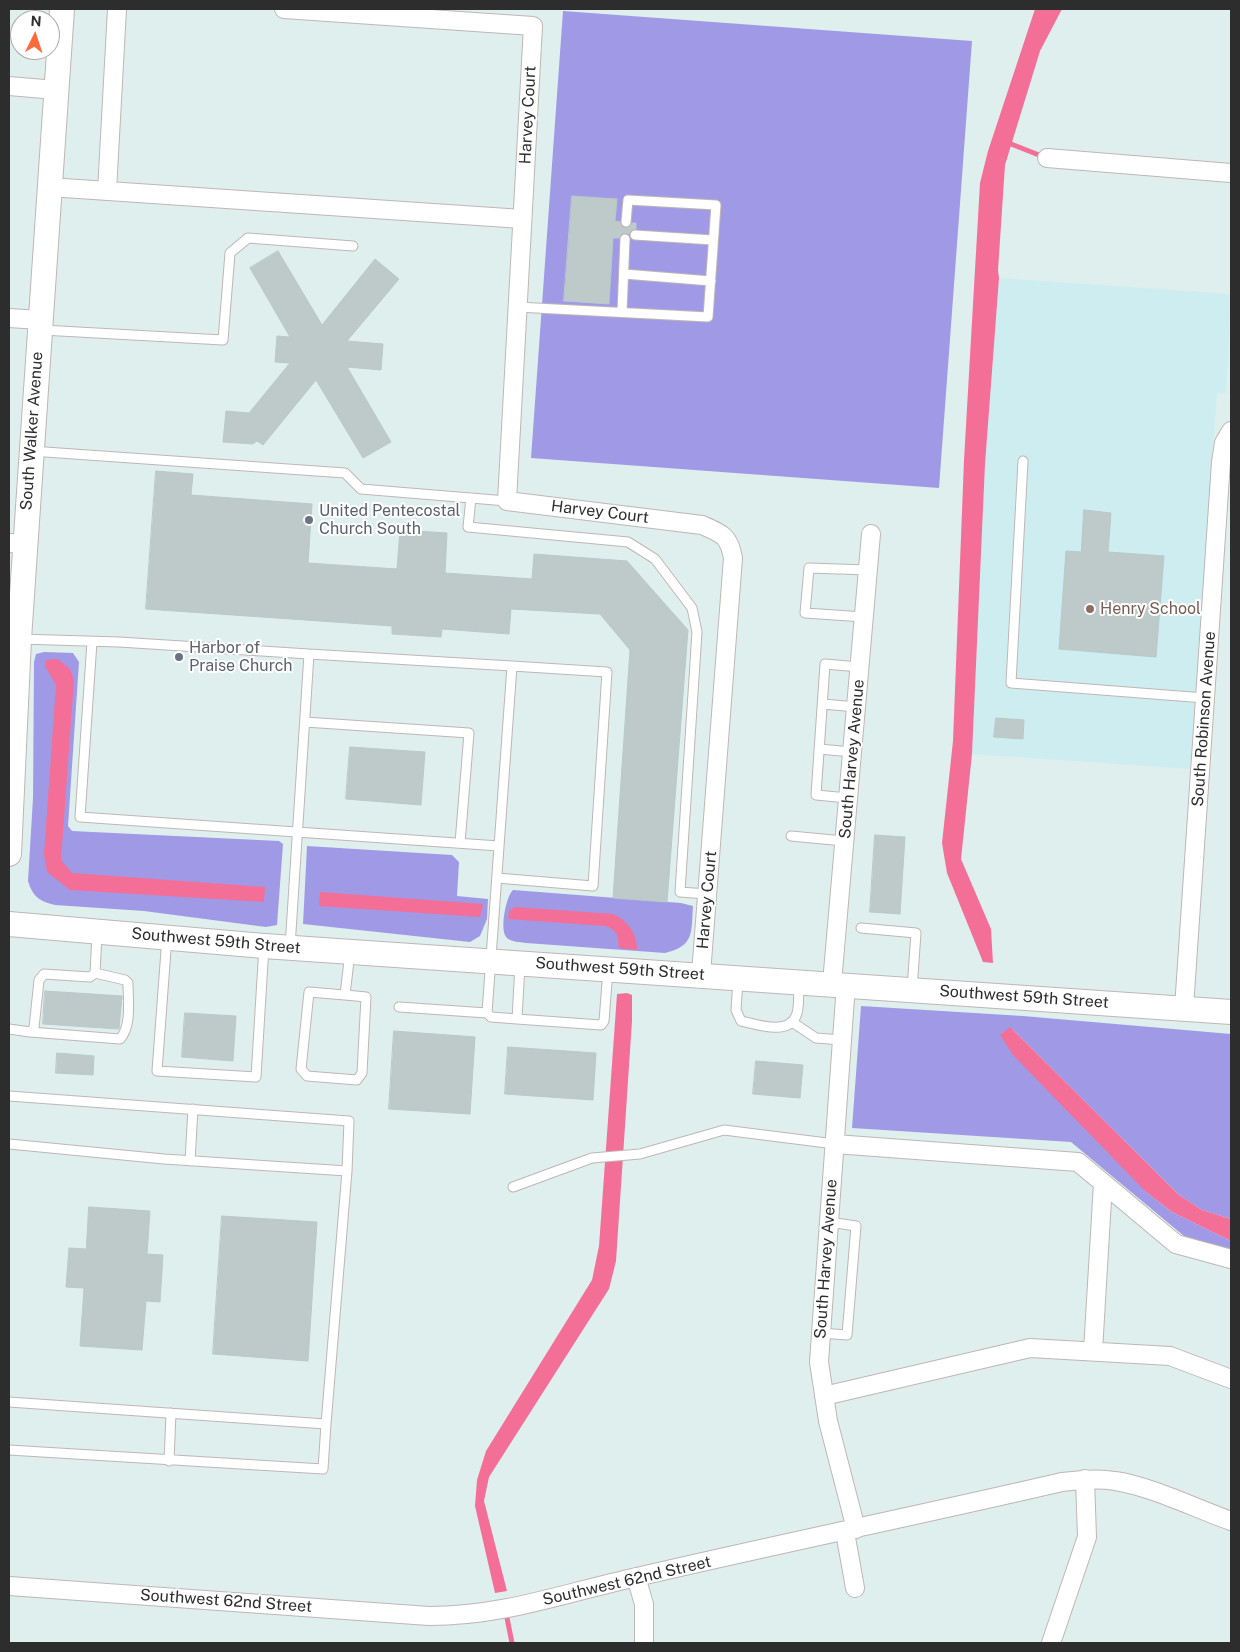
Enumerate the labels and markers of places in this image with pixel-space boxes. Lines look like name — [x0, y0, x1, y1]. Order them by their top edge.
place label: United Pentecostal Church South — [319, 501, 460, 539]
marker: United Pentecostal Church South — [303, 514, 315, 526]
place label: Henry School — [1100, 599, 1201, 619]
marker: Henry School — [1084, 603, 1096, 615]
place label: Harbor of Praise Church — [189, 638, 293, 676]
marker: Harbor of Praise Church — [173, 651, 185, 663]

